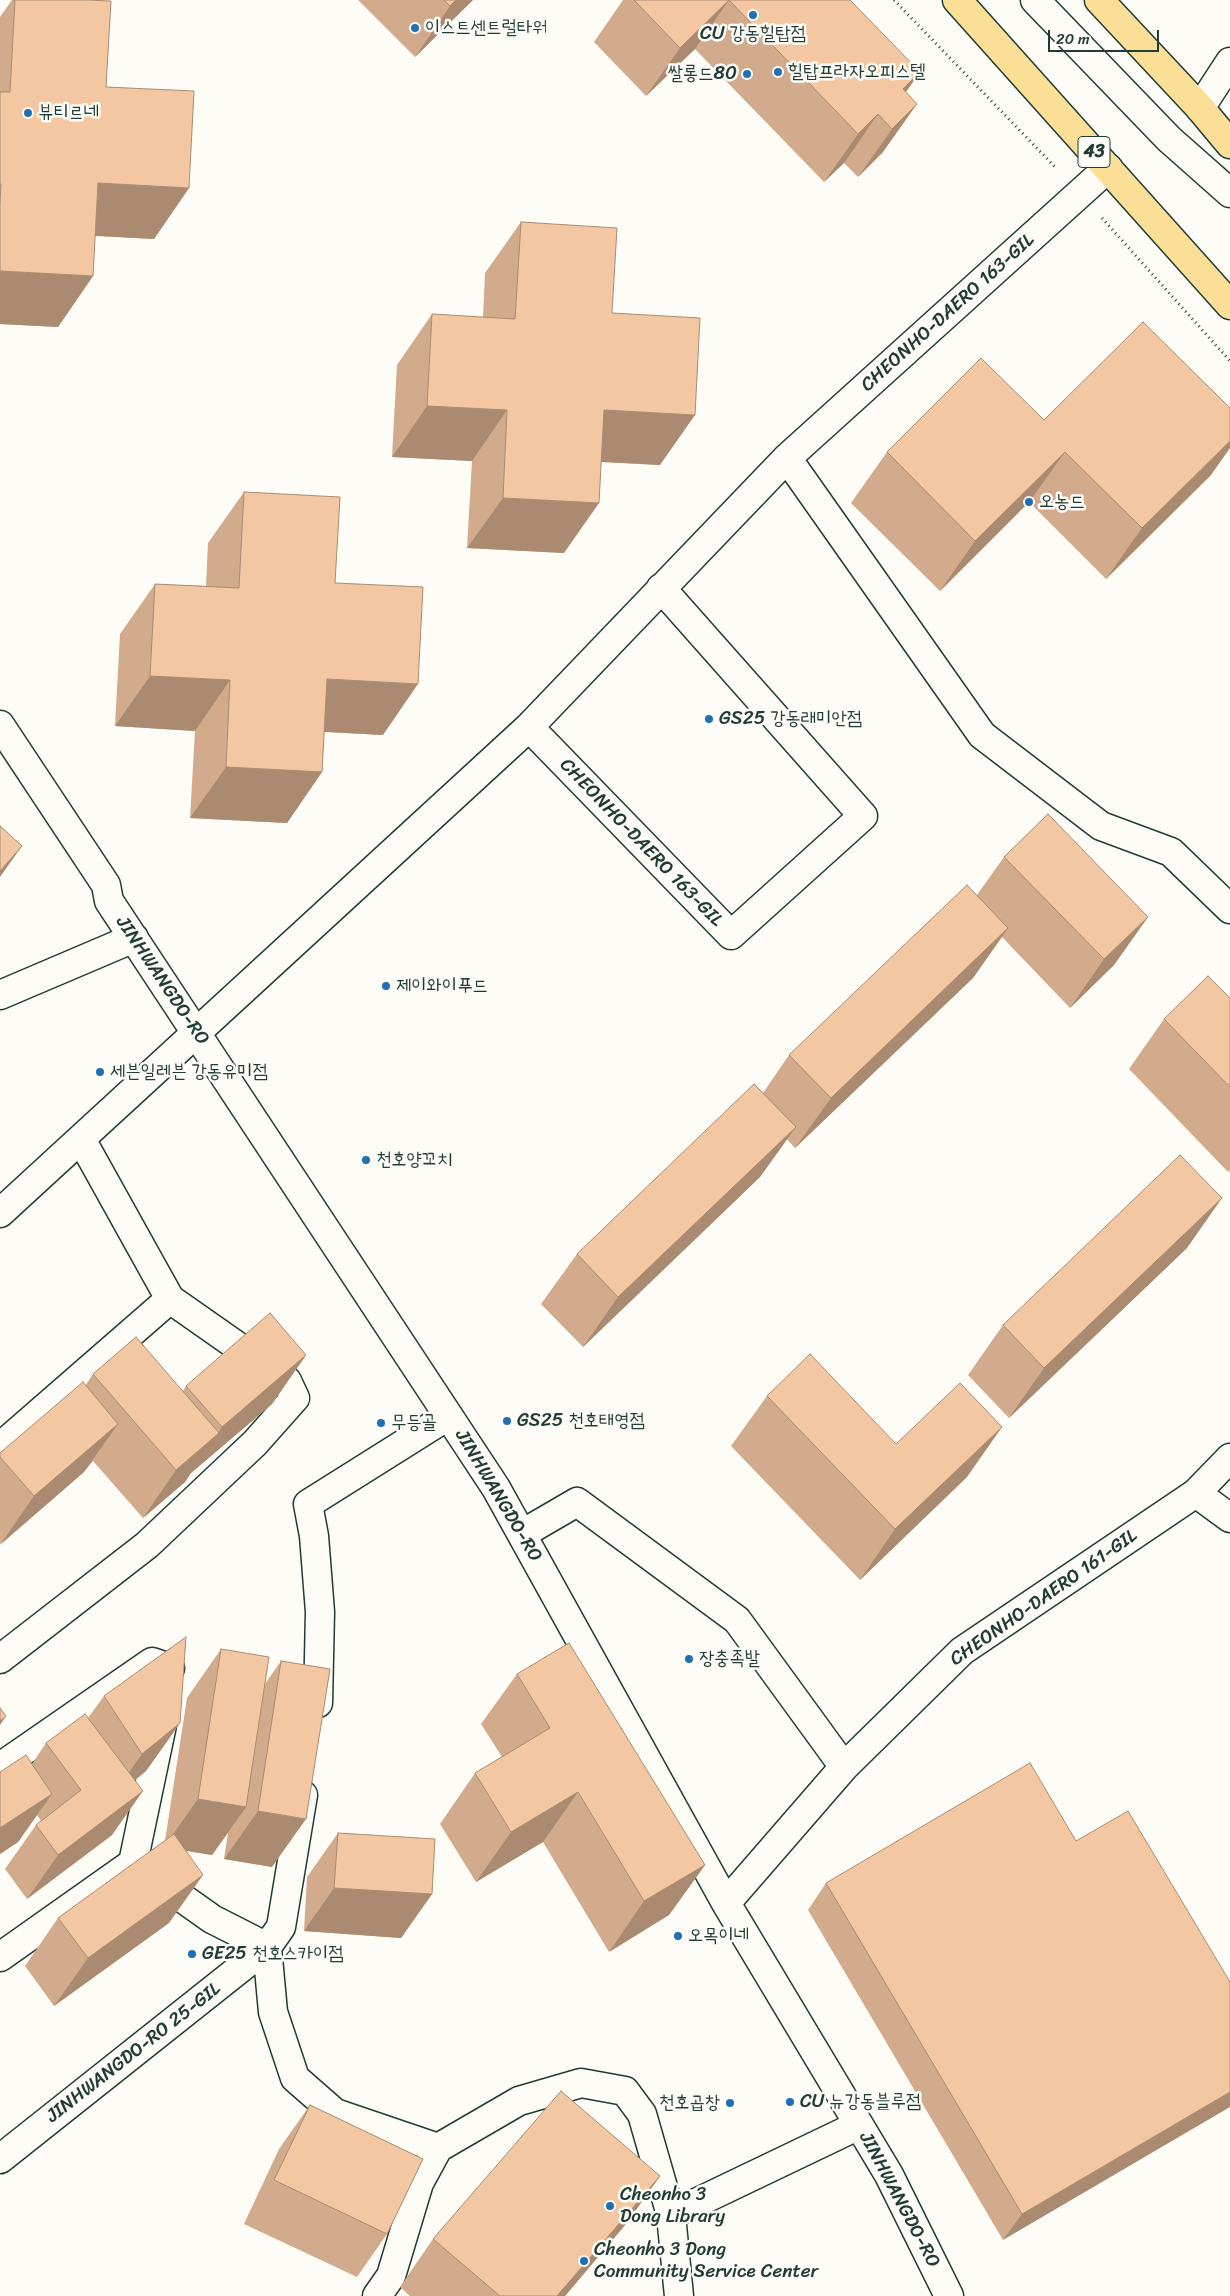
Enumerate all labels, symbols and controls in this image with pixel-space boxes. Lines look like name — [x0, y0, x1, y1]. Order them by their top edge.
marker: CU 강동힐탑점 — [747, 9, 759, 21]
place label: 이스트센트럴타워 — [425, 17, 547, 39]
scale bar — [1050, 20, 1161, 52]
marker: 이스트센트럴타워 — [409, 22, 421, 34]
place label: CU 강동힐탑점 — [700, 23, 806, 45]
text: 20 m — [1056, 26, 1090, 52]
place label: 힐탑프라자오피스텔 — [788, 61, 926, 83]
place label: 쌀롱드80 — [668, 63, 737, 85]
marker: 힐탑프라자오피스텔 — [772, 66, 784, 78]
marker: 쌀롱드80 — [741, 68, 753, 80]
place label: 뷰티르네 — [38, 102, 99, 124]
marker: 뷰티르네 — [22, 107, 34, 119]
road number: 43 — [1078, 136, 1110, 168]
street label: CHEONHO-DAERO 163-GIL — [857, 229, 1039, 397]
place label: 오농드 — [1039, 491, 1085, 513]
marker: 오농드 — [1023, 496, 1035, 508]
place label: GS25 강동래미안점 — [719, 708, 862, 730]
marker: GS25 강동래미안점 — [703, 713, 715, 725]
street label: CHEONHO-DAERO 163-GIL — [555, 754, 727, 932]
street label: JINHWANGDO-RO — [111, 912, 213, 1050]
place label: 제이와이푸드 — [396, 975, 488, 997]
marker: 제이와이푸드 — [380, 980, 392, 992]
place label: 세븐일레븐 강동유미점 — [110, 1061, 268, 1083]
marker: 세븐일레븐 강동유미점 — [94, 1066, 106, 1078]
place label: 천호양꼬치 — [376, 1149, 452, 1171]
marker: 천호양꼬치 — [360, 1154, 372, 1166]
place label: GS25 천호태영점 — [517, 1410, 645, 1432]
place label: 무등골 — [391, 1412, 437, 1434]
marker: GS25 천호태영점 — [501, 1415, 513, 1427]
marker: 무등골 — [375, 1417, 387, 1429]
street label: JINHWANGDO-RO — [450, 1426, 546, 1566]
street label: CHEONHO-DAERO 161-GIL — [946, 1525, 1142, 1671]
place label: 장충족발 — [699, 1648, 760, 1670]
marker: 장충족발 — [683, 1653, 695, 1665]
place label: 오목이네 — [688, 1925, 749, 1947]
marker: 오목이네 — [672, 1930, 684, 1942]
place label: GE25 천호스카이점 — [202, 1943, 344, 1965]
marker: GE25 천호스카이점 — [186, 1948, 198, 1960]
street label: JINHWANGDO-RO 25-GIL — [42, 1978, 226, 2128]
place label: CU 뉴강동블루점 — [800, 2091, 921, 2113]
place label: 천호곱창 — [659, 2092, 720, 2114]
marker: CU 뉴강동블루점 — [784, 2096, 796, 2108]
marker: 천호곱창 — [724, 2097, 736, 2109]
street label: JINHWANGDO-RO — [854, 2128, 944, 2272]
place label: Cheonho 3 Dong Library — [620, 2184, 725, 2228]
marker: Cheonho 3 Dong Library — [604, 2200, 616, 2212]
place label: Cheonho 3 Dong Community Service Center — [594, 2239, 818, 2283]
marker: Cheonho 3 Dong Community Service Center — [578, 2255, 590, 2267]

